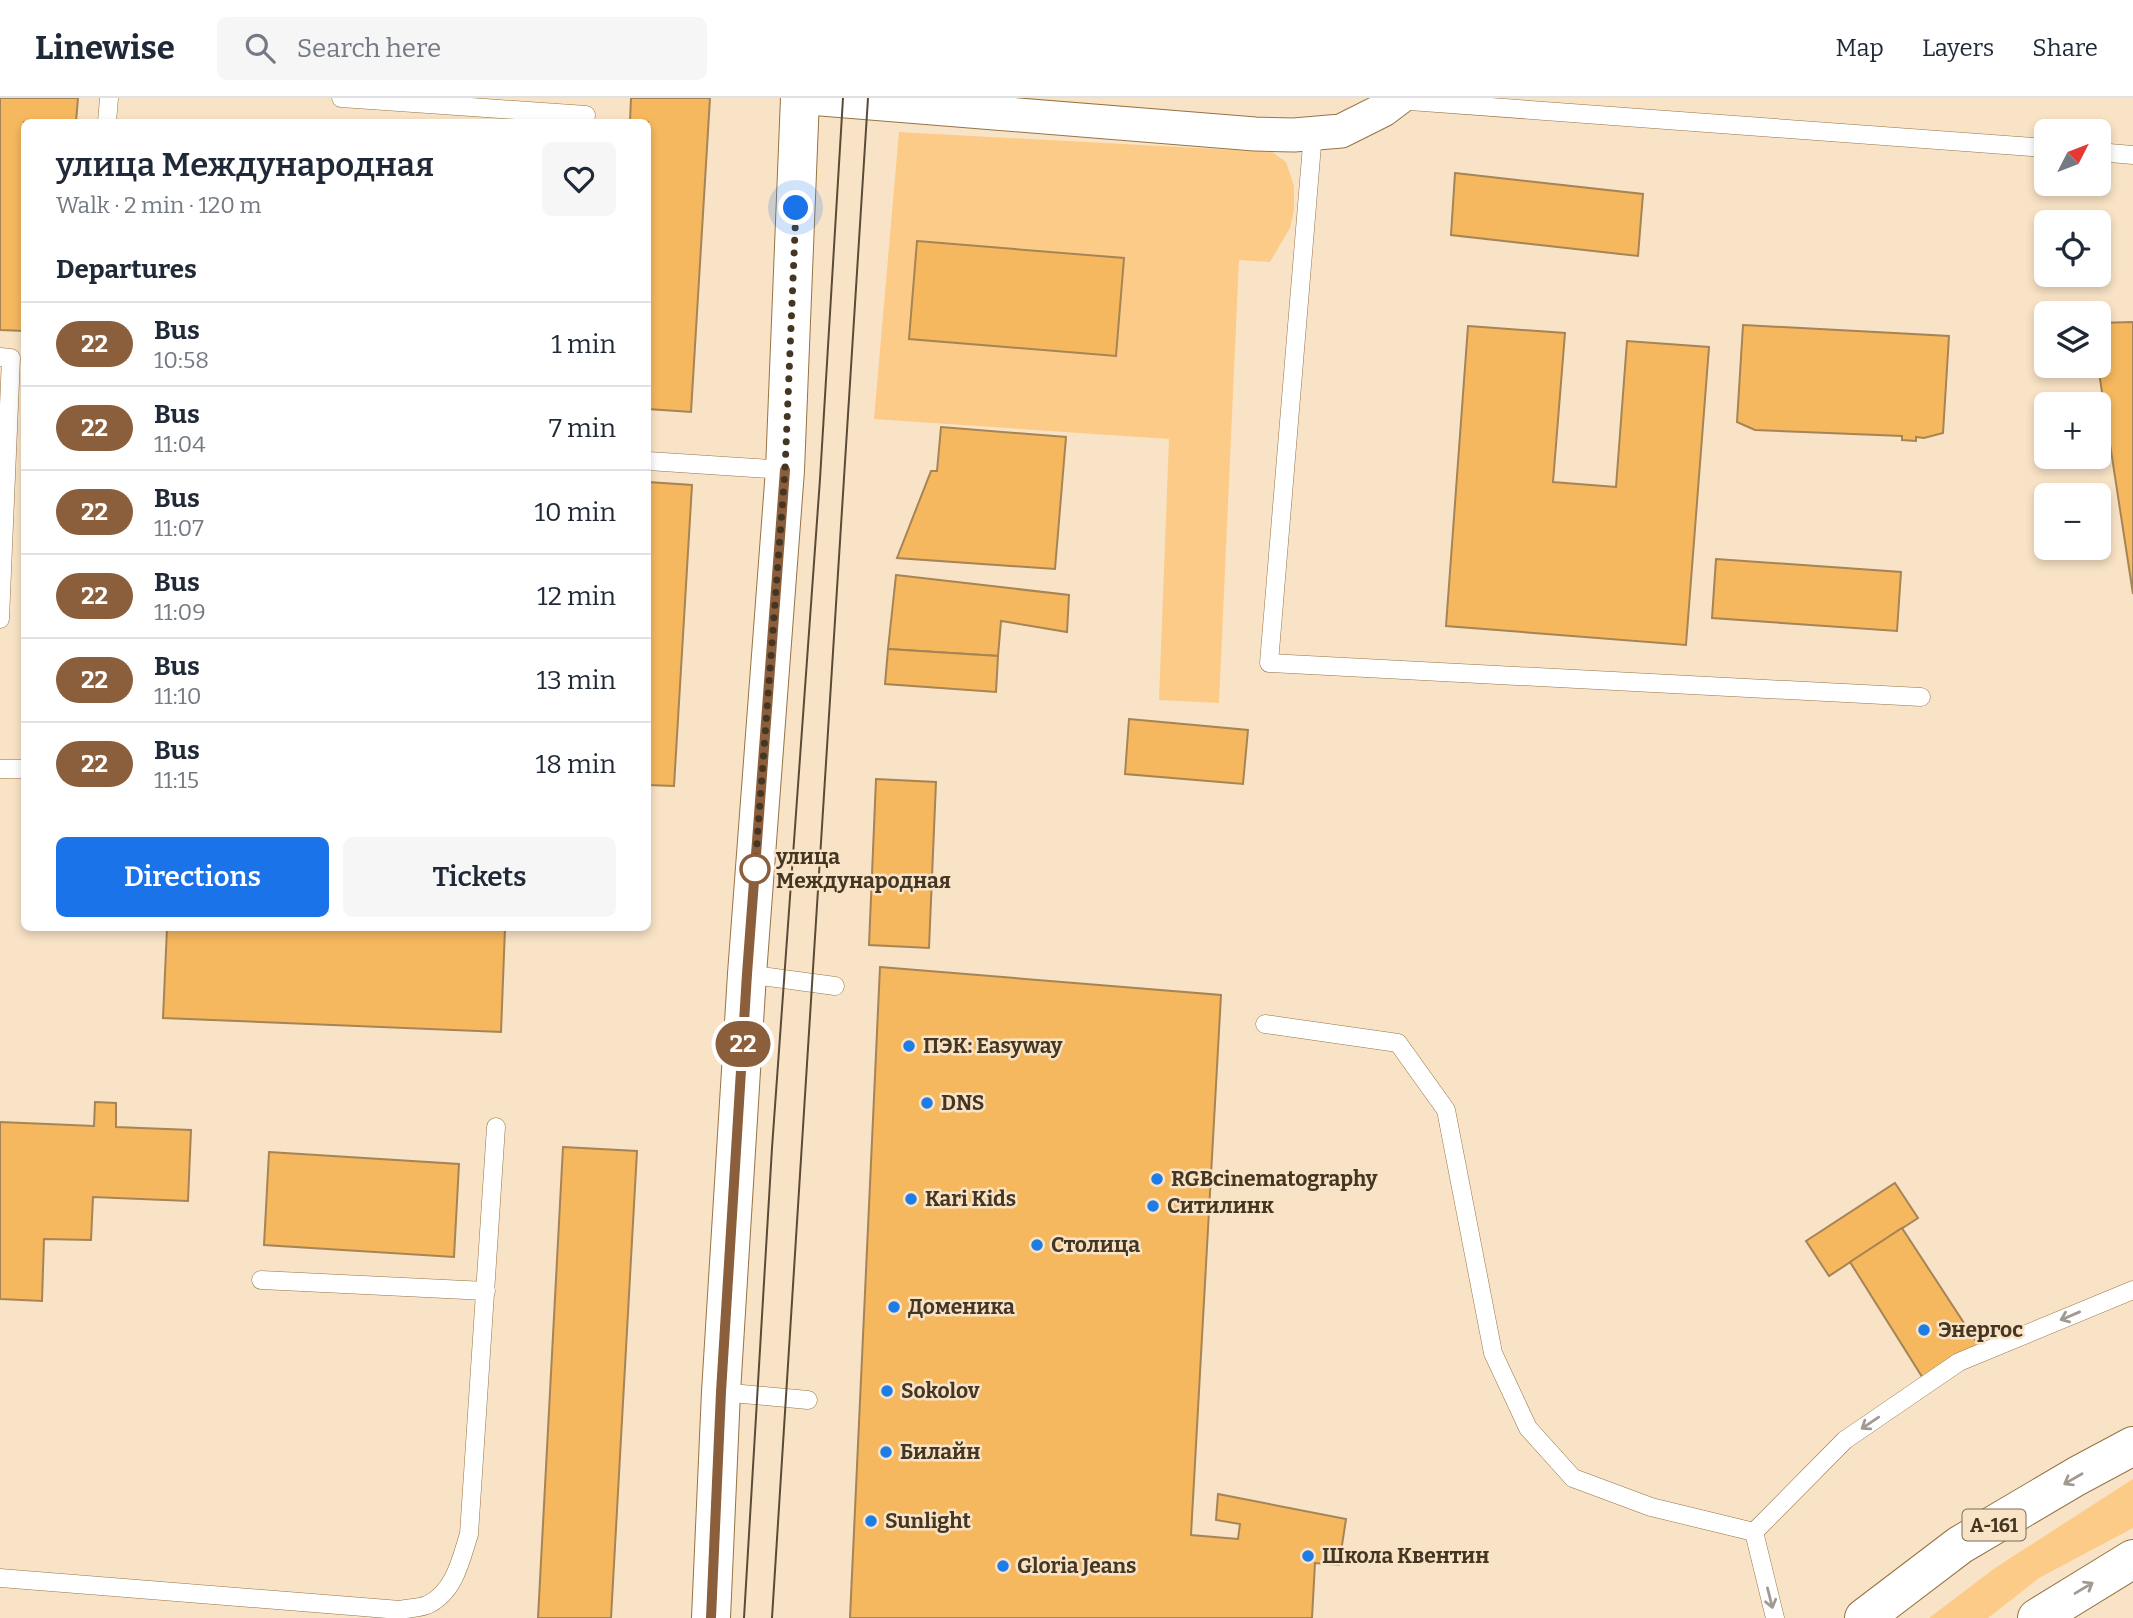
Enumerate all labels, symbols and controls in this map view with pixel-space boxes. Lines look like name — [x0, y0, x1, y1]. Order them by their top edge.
search box — [217, 17, 707, 80]
text: Linewise — [35, 28, 175, 68]
icon: search — [241, 29, 279, 67]
text: Search here — [297, 33, 441, 64]
text: Map — [1836, 34, 1884, 62]
text: Layers — [1922, 34, 1994, 62]
text: Share — [2032, 34, 2098, 62]
north arrow — [2034, 119, 2110, 196]
map controls — [2034, 119, 2111, 560]
button: heart — [542, 142, 616, 216]
text: улица Международная — [56, 145, 434, 185]
your location — [778, 190, 813, 225]
text: Walk · 2 min · 120 m — [56, 191, 262, 219]
button: locate — [2034, 210, 2111, 287]
text: Departures — [56, 254, 197, 285]
button: layers — [2034, 301, 2111, 378]
text: Bus — [154, 315, 200, 346]
text: 1 min — [551, 329, 616, 360]
text: 22 — [81, 330, 108, 358]
text: 10:58 — [154, 346, 209, 374]
button: + — [2034, 392, 2111, 469]
text: Bus — [154, 399, 200, 430]
text: 7 min — [549, 413, 616, 444]
text: 22 — [81, 414, 108, 442]
text: 11:04 — [154, 430, 206, 458]
text: Bus — [154, 483, 200, 514]
button: − — [2034, 483, 2111, 560]
text: 10 min — [535, 497, 616, 528]
text: 22 — [81, 498, 108, 526]
text: 11:07 — [154, 514, 204, 542]
text: Bus — [154, 567, 200, 598]
text: 12 min — [537, 581, 616, 612]
text: 22 — [81, 582, 108, 610]
text: 11:09 — [154, 598, 206, 626]
text: Bus — [154, 651, 200, 682]
text: 13 min — [536, 665, 616, 696]
text: 22 — [81, 666, 108, 694]
text: 11:10 — [154, 682, 202, 710]
text: Bus — [154, 735, 200, 766]
text: 18 min — [536, 749, 616, 780]
text: 22 — [81, 750, 108, 778]
text: 11:15 — [154, 766, 199, 794]
button: Directions — [56, 837, 329, 917]
button: Tickets — [343, 837, 616, 917]
place label: улица Международная — [775, 844, 951, 894]
marker: улица Международная — [740, 854, 770, 884]
line badge: 22 — [712, 1021, 774, 1067]
text: 22 — [729, 1030, 757, 1058]
place label: ПЭК: Easyway — [923, 1033, 1063, 1059]
marker: ПЭК: Easyway — [901, 1038, 917, 1054]
place label: DNS — [941, 1090, 984, 1116]
marker: DNS — [919, 1095, 935, 1111]
place label: RGBcinematography — [1171, 1166, 1378, 1192]
marker: RGBcinematography — [1149, 1171, 1165, 1187]
place label: Kari Kids — [925, 1186, 1016, 1212]
marker: Kari Kids — [903, 1191, 919, 1207]
place label: Ситилинк — [1167, 1193, 1274, 1219]
marker: Ситилинк — [1145, 1198, 1161, 1214]
place label: Столица — [1051, 1232, 1140, 1258]
marker: Столица — [1029, 1237, 1045, 1253]
place label: Доменика — [908, 1294, 1015, 1320]
marker: Доменика — [886, 1299, 902, 1315]
one-way arrow — [2059, 1310, 2081, 1323]
place label: Энергос — [1938, 1317, 2023, 1343]
marker: Энергос — [1916, 1322, 1932, 1338]
place label: Sokolov — [901, 1378, 980, 1404]
marker: Sokolov — [879, 1383, 895, 1399]
one-way arrow — [1861, 1416, 1881, 1430]
place label: Билайн — [900, 1439, 980, 1465]
marker: Билайн — [878, 1444, 894, 1460]
one-way arrow — [2063, 1473, 2084, 1486]
place label: Sunlight — [885, 1508, 972, 1534]
road number: А-161 — [1962, 1510, 2025, 1540]
marker: Sunlight — [863, 1513, 879, 1529]
place label: Школа Квентин — [1322, 1543, 1489, 1569]
marker: Школа Квентин — [1300, 1548, 1316, 1564]
place label: Gloria Jeans — [1017, 1553, 1136, 1579]
marker: Gloria Jeans — [995, 1558, 1011, 1574]
one-way arrow — [2074, 1580, 2094, 1594]
one-way arrow — [1764, 1586, 1777, 1608]

